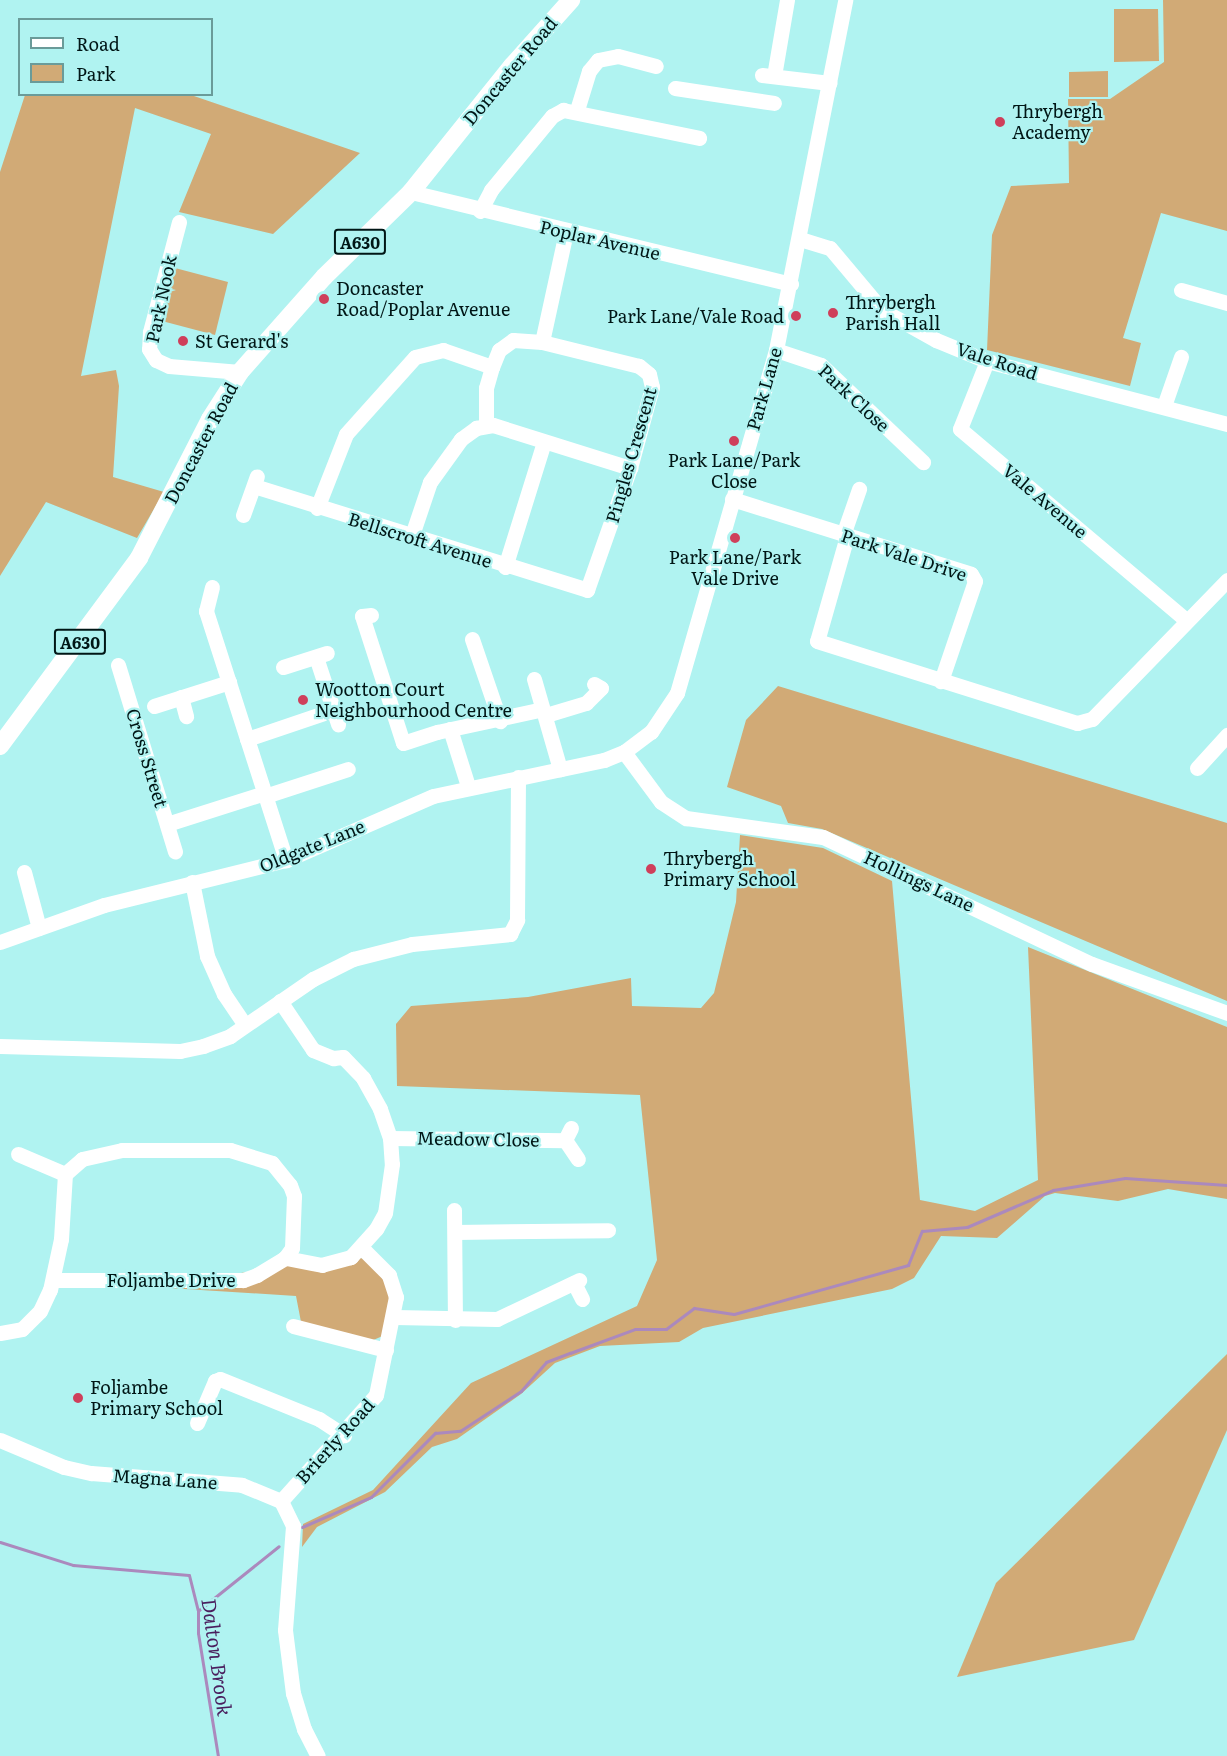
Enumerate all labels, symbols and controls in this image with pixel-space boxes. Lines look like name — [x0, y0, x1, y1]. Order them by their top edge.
street label: Doncaster Road — [458, 13, 562, 129]
legend — [18, 18, 213, 96]
text: Road — [76, 30, 120, 57]
text: Park — [76, 60, 115, 87]
place label: Thrybergh Academy — [1012, 101, 1103, 144]
marker: Thrybergh Academy — [993, 115, 1007, 129]
street label: Poplar Avenue — [538, 216, 662, 264]
road number: A630 — [333, 229, 387, 255]
street label: Park Nook — [141, 253, 181, 345]
place label: Doncaster Road/Poplar Avenue — [336, 278, 510, 320]
marker: Doncaster Road/Poplar Avenue — [317, 292, 331, 306]
place label: Thrybergh Parish Hall — [845, 292, 940, 334]
place label: Park Lane/Vale Road — [607, 305, 784, 327]
marker: Thrybergh Parish Hall — [826, 306, 840, 320]
marker: Park Lane/Vale Road — [789, 309, 803, 323]
place label: St Gerard's — [195, 330, 288, 352]
marker: St Gerard's — [176, 334, 190, 348]
street label: Vale Road — [954, 338, 1040, 384]
street label: Park Lane — [742, 345, 786, 433]
street label: Park Close — [814, 360, 894, 436]
street label: Doncaster Road — [160, 379, 242, 507]
street label: Pingles Crescent — [601, 385, 661, 525]
marker: Park Lane/Park Close — [727, 434, 741, 448]
place label: Park Lane/Park Close — [668, 450, 800, 492]
street label: Vale Avenue — [998, 459, 1092, 543]
street label: Bellscroft Avenue — [346, 508, 494, 572]
street label: Park Vale Drive — [838, 525, 970, 585]
marker: Park Lane/Park Vale Drive — [728, 531, 742, 545]
place label: Park Lane/Park Vale Drive — [669, 547, 801, 590]
road number: A630 — [53, 629, 107, 655]
place label: Wootton Court Neighbourhood Centre — [315, 679, 512, 722]
marker: Wootton Court Neighbourhood Centre — [296, 693, 310, 707]
street label: Cross Street — [122, 706, 172, 810]
street label: Oldgate Lane — [256, 815, 368, 877]
street label: Hollings Lane — [861, 846, 977, 916]
place label: Thrybergh Primary School — [663, 848, 796, 890]
marker: Thrybergh Primary School — [644, 862, 658, 876]
street label: Meadow Close — [416, 1127, 540, 1151]
street label: Foljambe Drive — [106, 1269, 236, 1291]
place label: Foljambe Primary School — [90, 1377, 223, 1420]
marker: Foljambe Primary School — [71, 1391, 85, 1405]
street label: Brierly Road — [291, 1394, 379, 1488]
street label: Magna Lane — [112, 1465, 218, 1493]
water label: Dalton Brook — [198, 1597, 238, 1717]

